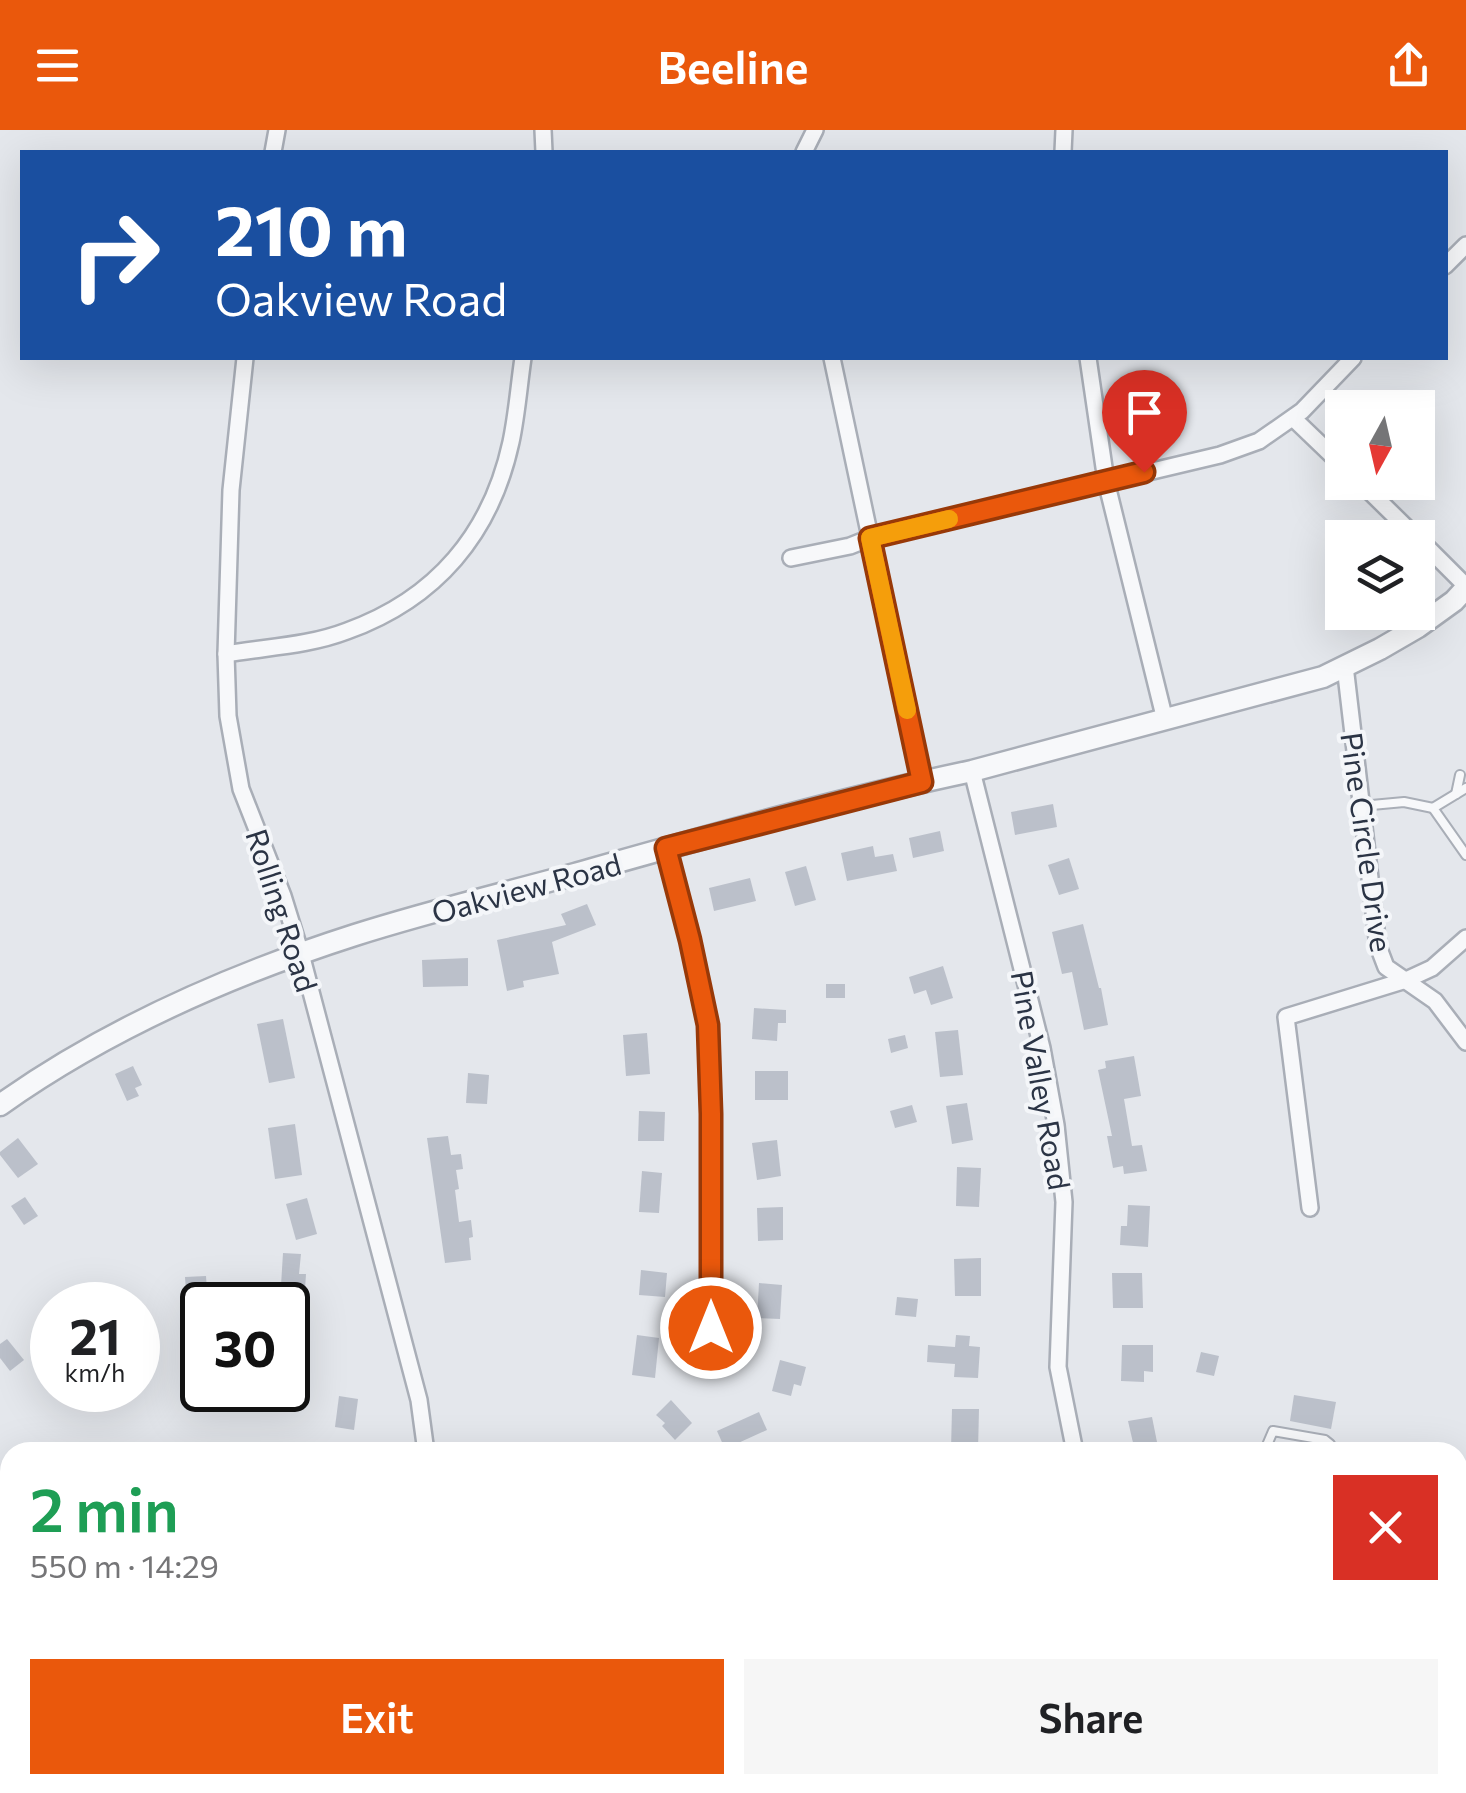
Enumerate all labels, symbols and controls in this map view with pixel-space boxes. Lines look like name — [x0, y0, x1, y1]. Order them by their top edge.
icon: menu — [30, 38, 85, 93]
text: Beeline — [658, 38, 808, 93]
icon: share — [1381, 38, 1436, 93]
text: 210 m — [215, 185, 407, 270]
icon: right — [50, 190, 180, 320]
text: Oakview Road — [215, 270, 507, 325]
pin — [1102, 370, 1187, 473]
icon: arrive — [1117, 385, 1172, 440]
north arrow — [1325, 390, 1435, 500]
map controls — [1325, 390, 1435, 630]
button: layers — [1325, 520, 1435, 630]
street label: Pine Circle Drive — [1334, 730, 1402, 954]
street label: Rolling Road — [239, 824, 327, 996]
street label: Oakview Road — [427, 844, 625, 930]
street label: Pine Valley Road — [1005, 967, 1079, 1193]
position arrow — [659, 1276, 763, 1380]
speed limit sign: 30 — [180, 1282, 310, 1412]
text: 21 — [69, 1304, 121, 1365]
text: km/h — [65, 1357, 125, 1387]
text: 2 min — [30, 1471, 179, 1544]
button: close — [1333, 1475, 1438, 1580]
text: 550 m · 14:29 — [30, 1545, 219, 1585]
button: Exit — [30, 1659, 724, 1774]
button: Share — [744, 1659, 1438, 1774]

